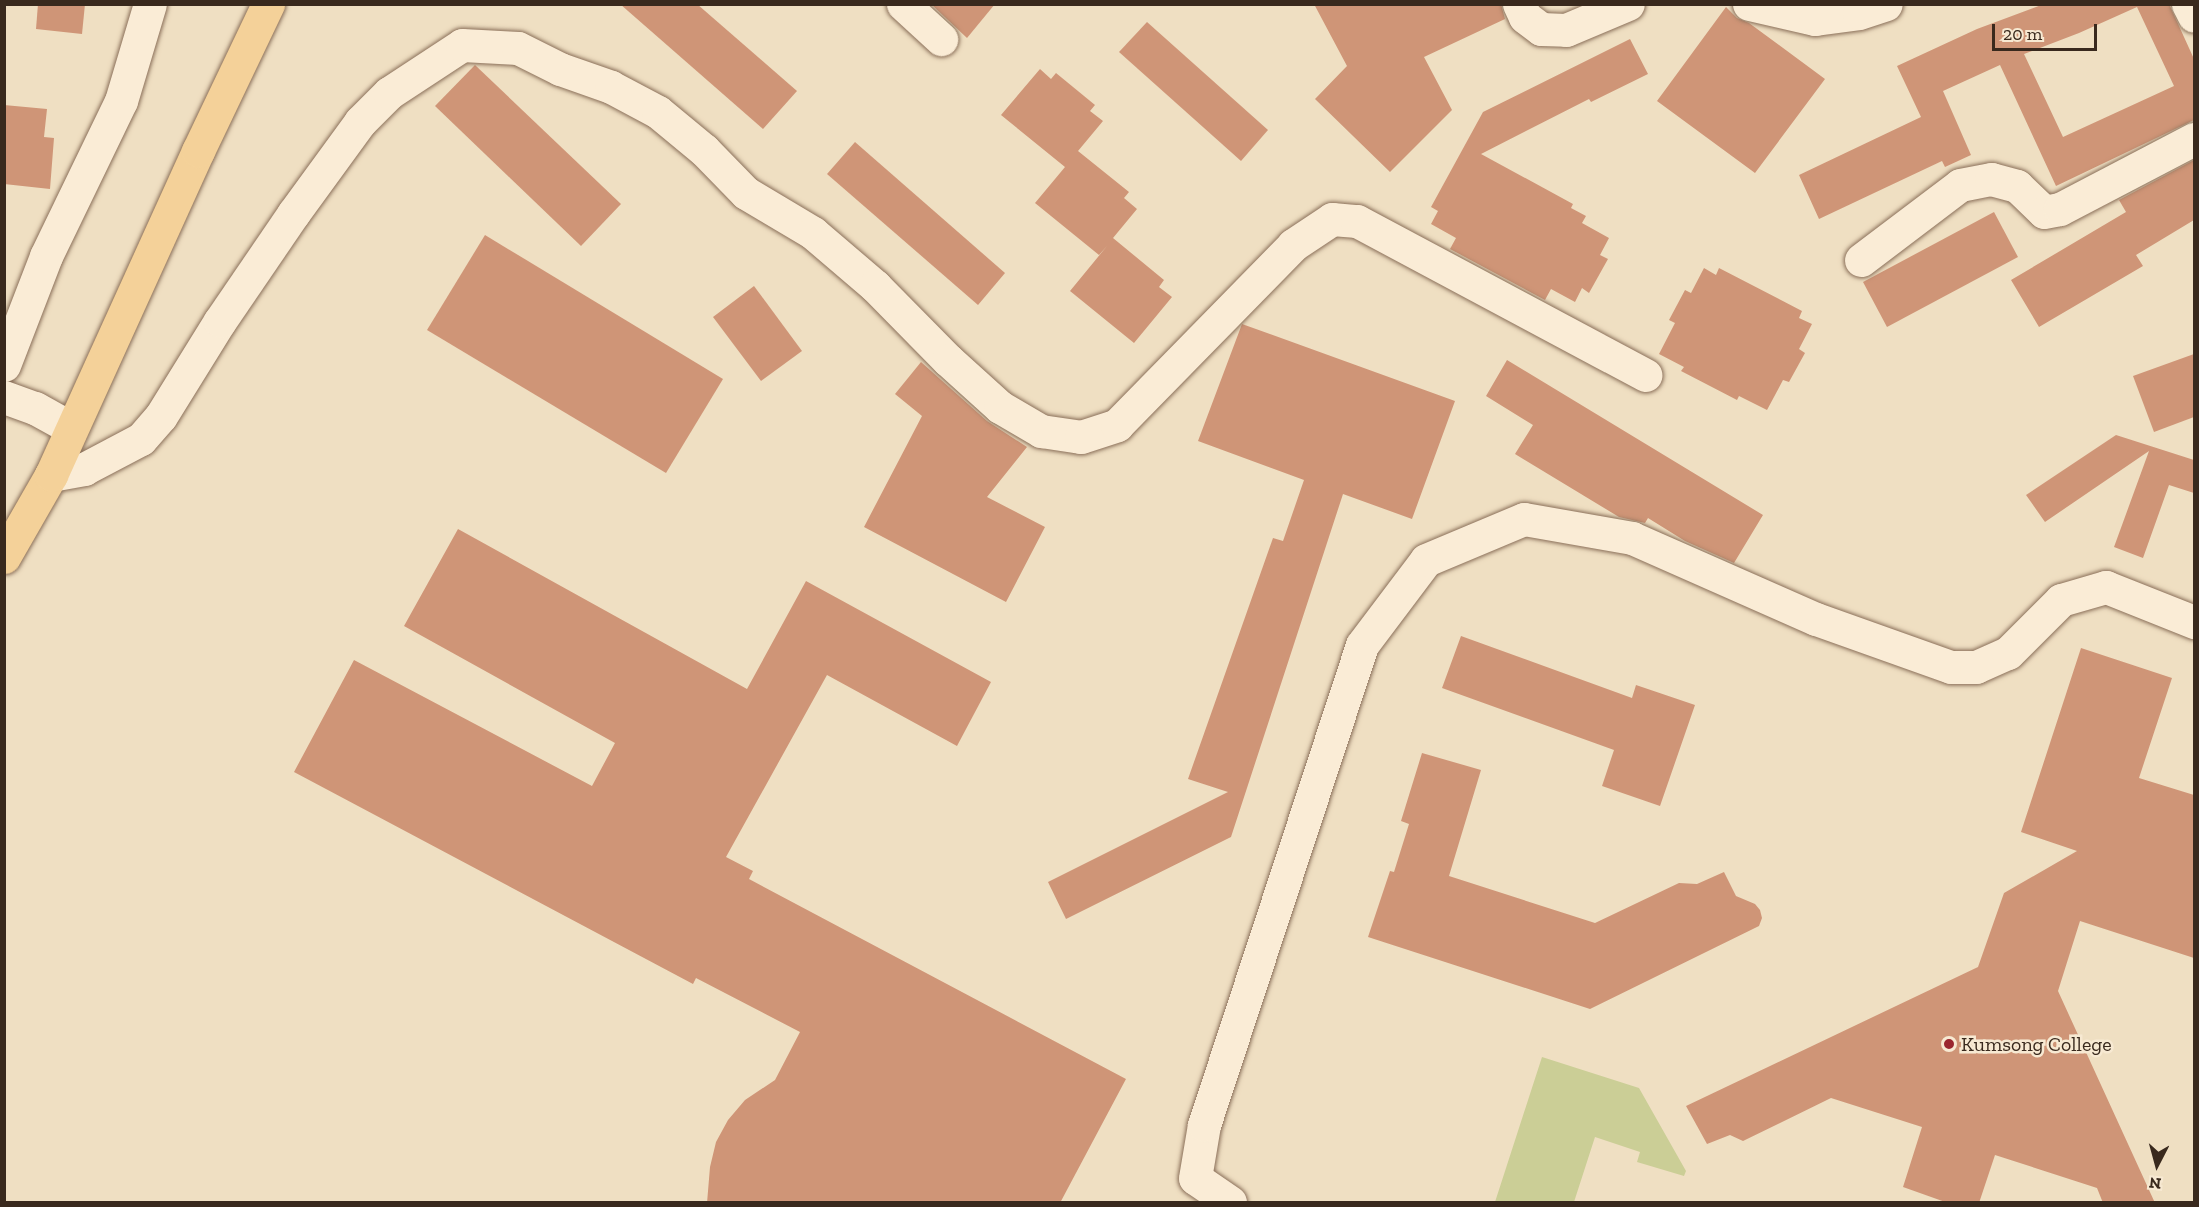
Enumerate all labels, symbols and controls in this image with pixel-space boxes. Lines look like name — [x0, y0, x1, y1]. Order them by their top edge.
scale bar — [1995, 12, 2100, 50]
text: 20 m — [2003, 23, 2042, 45]
place label: Kumsong College — [1961, 1032, 2112, 1056]
marker: Kumsong College — [1942, 1037, 1956, 1051]
north arrow — [2127, 1135, 2187, 1195]
text: N — [2148, 1173, 2162, 1193]

